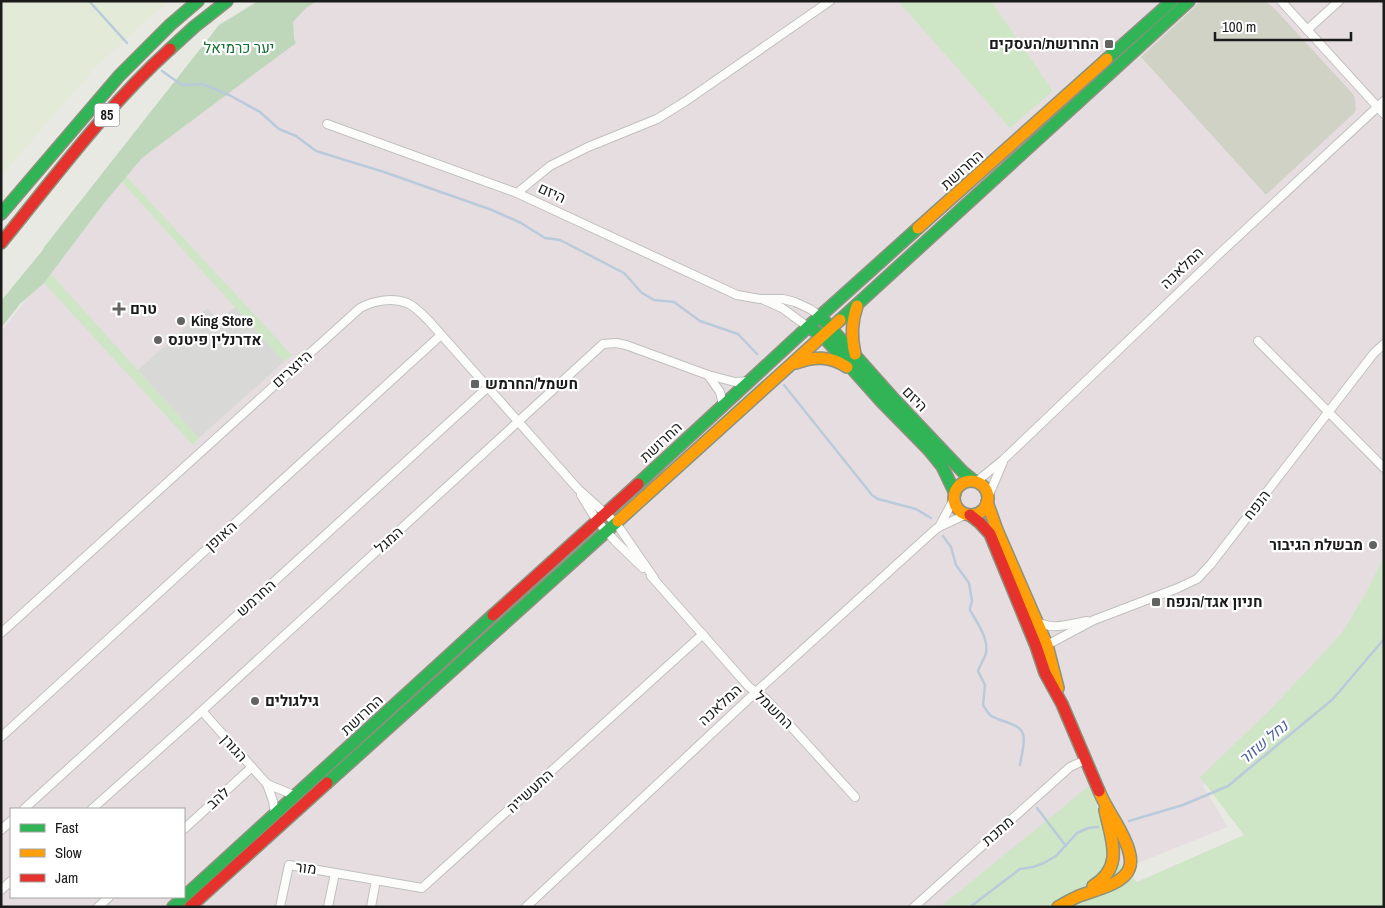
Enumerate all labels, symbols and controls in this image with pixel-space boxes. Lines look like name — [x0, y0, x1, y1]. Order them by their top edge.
scale bar — [1215, 10, 1351, 42]
text: 100 m — [1222, 16, 1256, 37]
place label: החרושת/העסקים — [989, 33, 1099, 54]
park label: יער כרמיאל — [204, 37, 274, 58]
marker: החרושת/העסקים — [1103, 38, 1115, 50]
road number: 85 — [94, 104, 120, 126]
street label: החרושת — [936, 145, 988, 194]
street label: היזם — [535, 177, 569, 208]
street label: המלאכה — [1155, 242, 1208, 293]
place label: טרם — [130, 298, 157, 319]
marker: טרם — [112, 302, 126, 316]
place label: King Store — [191, 310, 253, 331]
marker: King Store — [175, 315, 187, 327]
place label: אדרנלין פיטנס — [168, 329, 261, 350]
marker: אדרנלין פיטנס — [152, 334, 164, 346]
street label: היוצרים — [267, 345, 316, 392]
place label: חשמל/החרמש — [485, 373, 578, 394]
marker: חשמל/החרמש — [469, 378, 481, 390]
street label: היזם — [898, 381, 933, 416]
street label: החרושת — [635, 417, 686, 467]
street label: הנפח — [1238, 485, 1275, 524]
street label: האופן — [200, 516, 241, 556]
street label: המגל — [370, 521, 408, 558]
place label: מבשלת הגיבור — [1270, 534, 1363, 555]
marker: מבשלת הגיבור — [1367, 539, 1379, 551]
street label: החרמש — [231, 574, 280, 621]
place label: חניון אגד/הנפח — [1166, 591, 1263, 612]
marker: חניון אגד/הנפח — [1150, 596, 1162, 608]
street label: המלאכה — [693, 679, 746, 730]
street label: החשמל — [750, 686, 799, 734]
place label: גילגולים — [265, 690, 319, 711]
street label: החרושת — [336, 690, 387, 740]
marker: גילגולים — [249, 695, 261, 707]
water label: נחל שזור — [1234, 714, 1293, 769]
street label: הגורן — [216, 729, 252, 766]
street label: התעשייה — [502, 764, 558, 817]
street label: להב — [202, 781, 234, 814]
legend — [10, 808, 185, 898]
street label: מתכת — [977, 811, 1018, 851]
text: Fast — [55, 817, 79, 838]
text: Slow — [55, 842, 82, 863]
street label: מור — [294, 856, 318, 879]
text: Jam — [55, 867, 78, 888]

